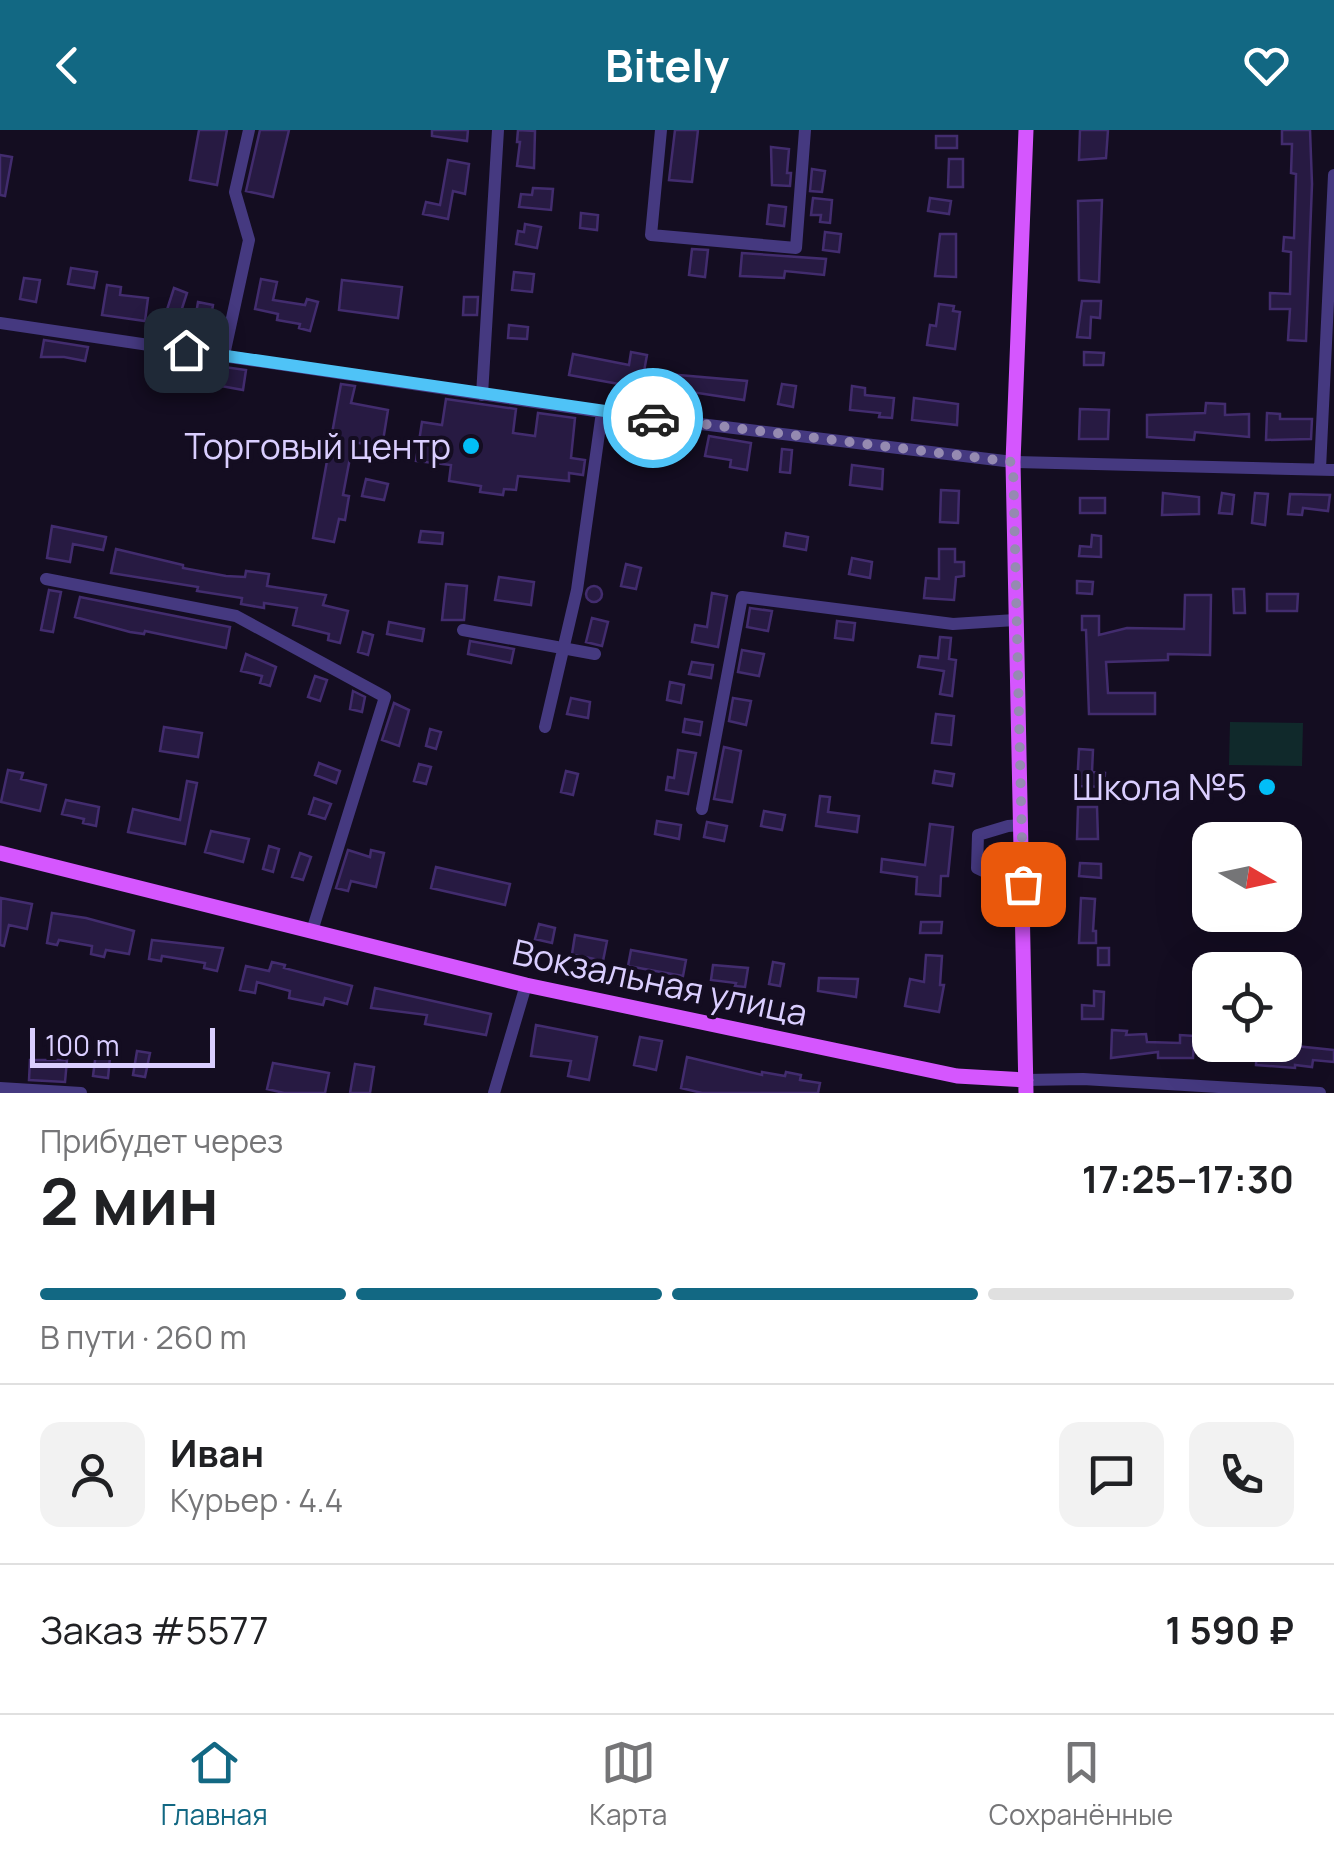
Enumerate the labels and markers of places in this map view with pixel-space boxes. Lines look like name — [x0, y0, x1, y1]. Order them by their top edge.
pin — [144, 308, 229, 393]
place label: Торговый центр — [185, 422, 451, 470]
marker: Торговый центр — [460, 435, 482, 457]
place label: Школа №5 — [1072, 763, 1247, 811]
marker: Школа №5 — [1256, 776, 1278, 798]
pin — [981, 842, 1066, 927]

